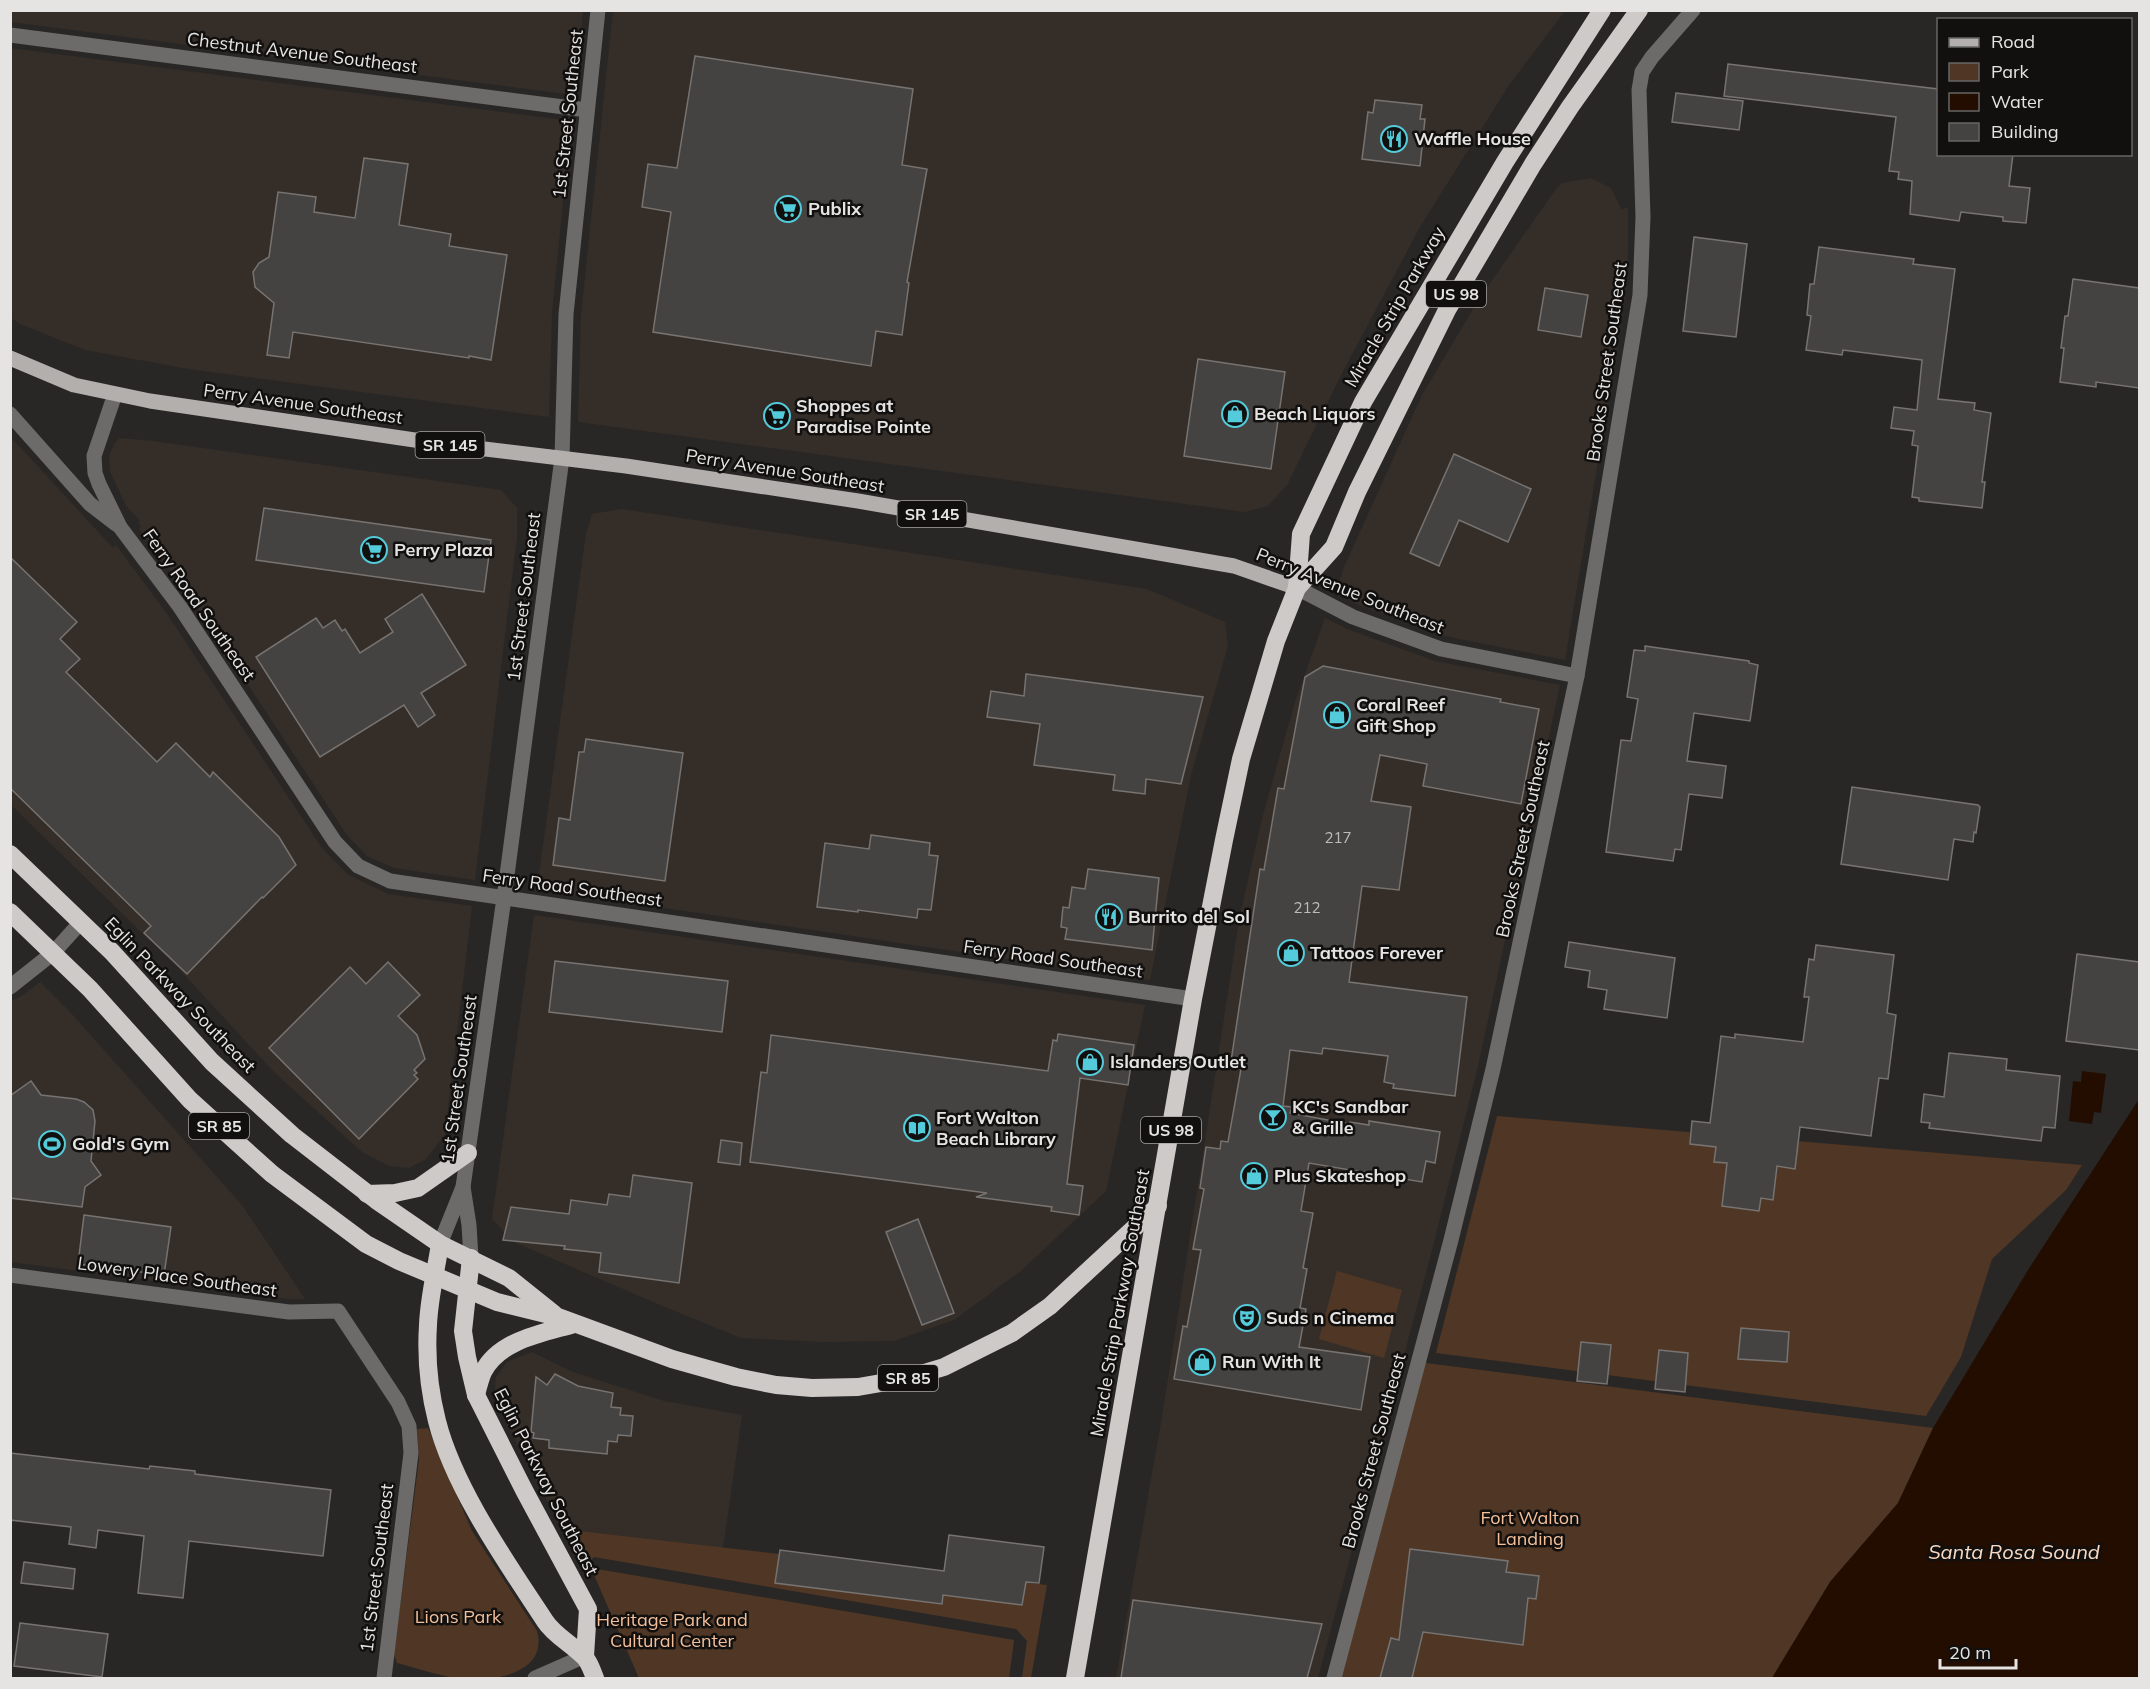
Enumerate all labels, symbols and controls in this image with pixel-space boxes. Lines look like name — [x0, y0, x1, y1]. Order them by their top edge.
legend — [1937, 18, 2132, 156]
street label: Chestnut Avenue Southeast — [186, 27, 418, 78]
street label: 1st Street Southeast — [547, 28, 588, 199]
text: Road — [1991, 30, 2035, 53]
text: Park — [1991, 60, 2030, 83]
text: Water — [1991, 90, 2044, 113]
text: Building — [1991, 120, 2059, 143]
restaurant icon: Waffle House — [1379, 124, 1409, 154]
place label: Waffle House — [1414, 127, 1531, 150]
supermarket icon: Publix — [773, 194, 803, 224]
place label: Publix — [808, 197, 862, 220]
street label: Miracle Strip Parkway — [1339, 222, 1450, 391]
street label: Brooks Street Southeast — [1581, 261, 1632, 463]
road number: US 98 — [1426, 281, 1486, 307]
street label: Perry Avenue Southeast — [202, 378, 404, 429]
place label: Shoppes at Paradise Pointe — [796, 394, 931, 438]
shop icon: Beach Liquors — [1220, 399, 1250, 429]
supermarket icon: Shoppes at Paradise Pointe — [762, 401, 792, 431]
place label: Beach Liquors — [1254, 402, 1376, 425]
road number: SR 145 — [416, 432, 484, 458]
street label: Perry Avenue Southeast — [684, 443, 886, 498]
road number: SR 145 — [898, 501, 966, 527]
street label: 1st Street Southeast — [502, 511, 545, 682]
street label: Ferry Road Southeast — [138, 524, 261, 685]
supermarket icon: Perry Plaza — [359, 535, 389, 565]
place label: Perry Plaza — [394, 538, 493, 561]
street label: Perry Avenue Southeast — [1253, 542, 1448, 639]
place label: Coral Reef Gift Shop — [1356, 693, 1445, 737]
shop icon: Coral Reef Gift Shop — [1322, 700, 1352, 730]
street label: Brooks Street Southeast — [1490, 738, 1555, 940]
house number: 217 — [1324, 828, 1352, 847]
street label: Ferry Road Southeast — [481, 864, 663, 911]
house number: 212 — [1293, 898, 1321, 917]
restaurant icon: Burrito del Sol — [1094, 902, 1124, 932]
place label: Burrito del Sol — [1128, 905, 1250, 928]
street label: Eglin Parkway Southeast — [100, 912, 261, 1077]
street label: Ferry Road Southeast — [962, 935, 1144, 982]
shop icon: Tattoos Forever — [1276, 938, 1306, 968]
place label: Tattoos Forever — [1310, 941, 1444, 964]
street label: 1st Street Southeast — [435, 993, 482, 1164]
shop icon: Islanders Outlet — [1075, 1047, 1105, 1077]
place label: Islanders Outlet — [1110, 1050, 1246, 1073]
place label: KC's Sandbar & Grille — [1292, 1095, 1409, 1139]
bar icon: KC's Sandbar & Grille — [1258, 1102, 1288, 1132]
place label: Fort Walton Beach Library — [936, 1106, 1056, 1150]
road number: SR 85 — [189, 1113, 249, 1139]
library icon: Fort Walton Beach Library — [902, 1113, 932, 1143]
road number: US 98 — [1141, 1117, 1201, 1143]
sports icon: Gold's Gym — [37, 1129, 67, 1159]
place label: Gold's Gym — [72, 1132, 169, 1155]
shop icon: Plus Skateshop — [1239, 1161, 1269, 1191]
place label: Plus Skateshop — [1274, 1164, 1406, 1187]
street label: Miracle Strip Parkway Southeast — [1085, 1168, 1154, 1438]
street label: Lowery Place Southeast — [76, 1251, 278, 1302]
theatre icon: Suds n Cinema — [1232, 1303, 1262, 1333]
place label: Suds n Cinema — [1266, 1306, 1394, 1329]
shop icon: Run With It — [1187, 1347, 1217, 1377]
place label: Run With It — [1222, 1350, 1321, 1373]
street label: Brooks Street Southeast — [1336, 1351, 1411, 1551]
road number: SR 85 — [878, 1365, 938, 1391]
street label: Eglin Parkway Southeast — [489, 1384, 604, 1580]
street label: 1st Street Southeast — [355, 1482, 398, 1653]
park label: Fort Walton Landing — [1480, 1506, 1580, 1550]
water label: Santa Rosa Sound — [1928, 1539, 2100, 1564]
park label: Lions Park — [415, 1605, 502, 1628]
park label: Heritage Park and Cultural Center — [596, 1608, 748, 1652]
scale bar — [1940, 1632, 2016, 1670]
text: 20 m — [1949, 1641, 1991, 1664]

